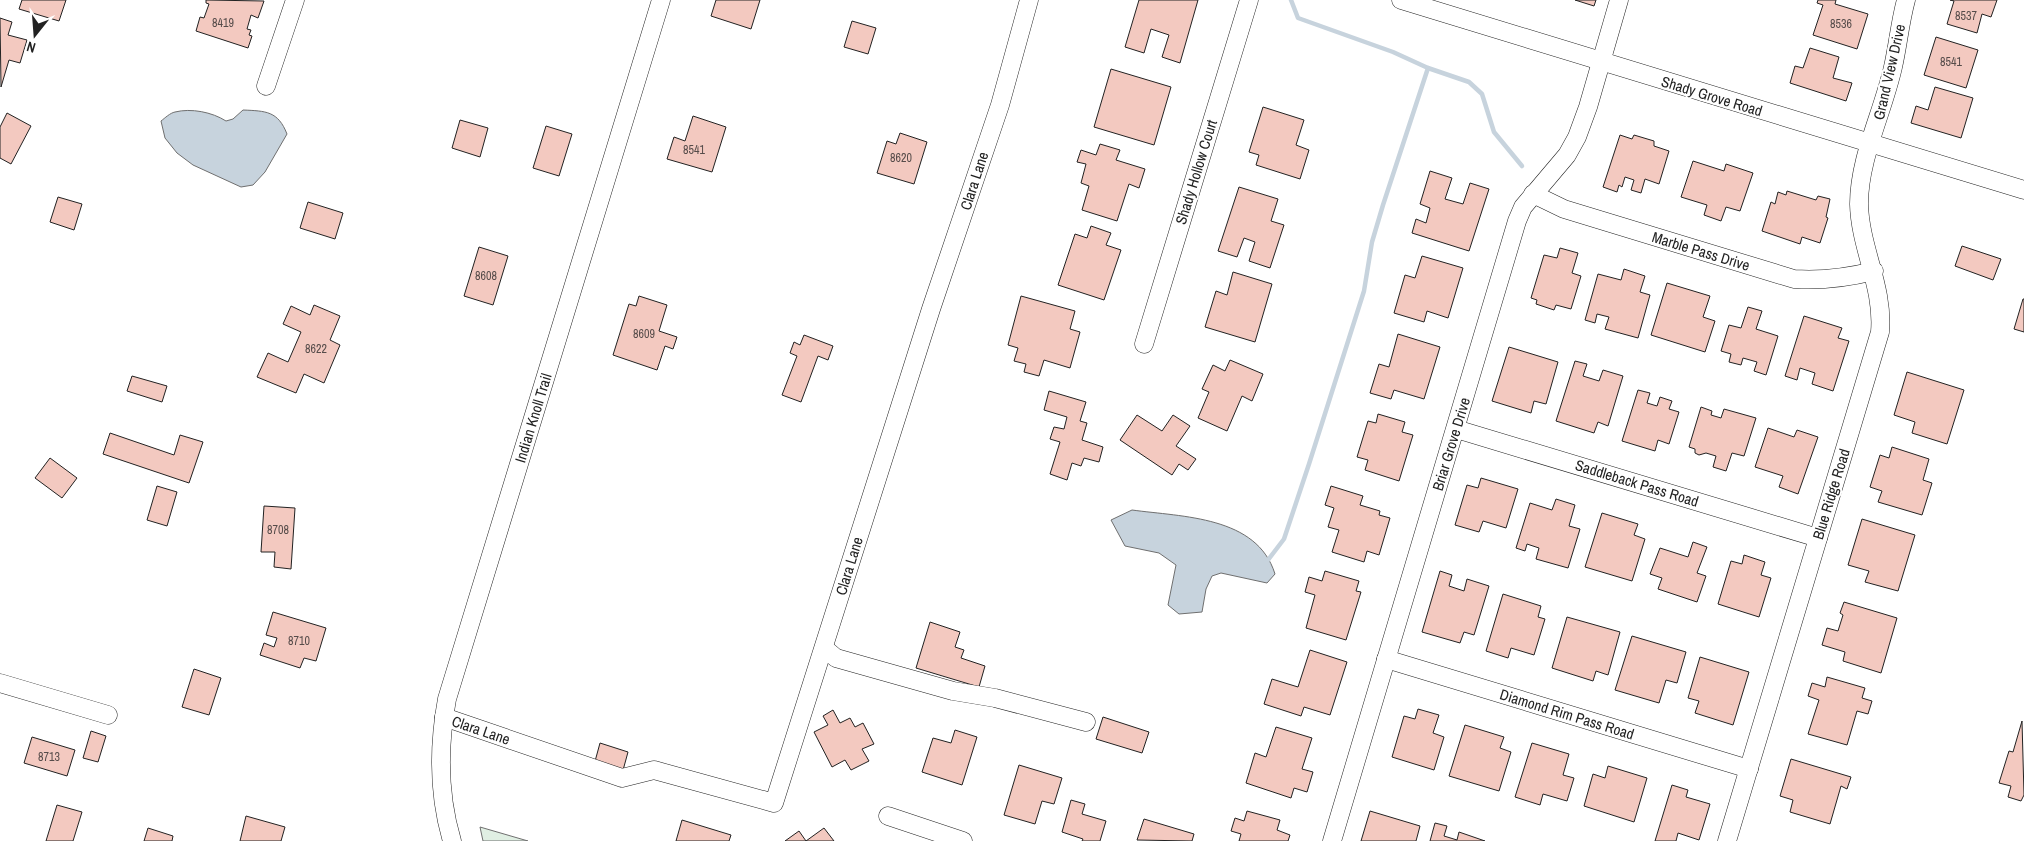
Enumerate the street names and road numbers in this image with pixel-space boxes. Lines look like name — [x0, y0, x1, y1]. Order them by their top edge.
street label: Grand View Drive — [1868, 22, 1910, 122]
street label: Shady Grove Road — [1659, 71, 1765, 121]
street label: Shady Hollow Court — [1170, 116, 1222, 227]
street label: Clara Lane — [955, 149, 993, 213]
street label: Marble Pass Drive — [1650, 226, 1753, 276]
street label: Indian Knoll Trail — [509, 371, 557, 465]
street label: Briar Grove Drive — [1427, 395, 1475, 493]
street label: Blue Ridge Road — [1807, 446, 1855, 542]
street label: Saddleback Pass Road — [1573, 454, 1701, 512]
street label: Clara Lane — [830, 534, 868, 598]
street label: Diamond Rim Pass Road — [1497, 684, 1637, 744]
street label: Clara Lane — [449, 710, 513, 750]

